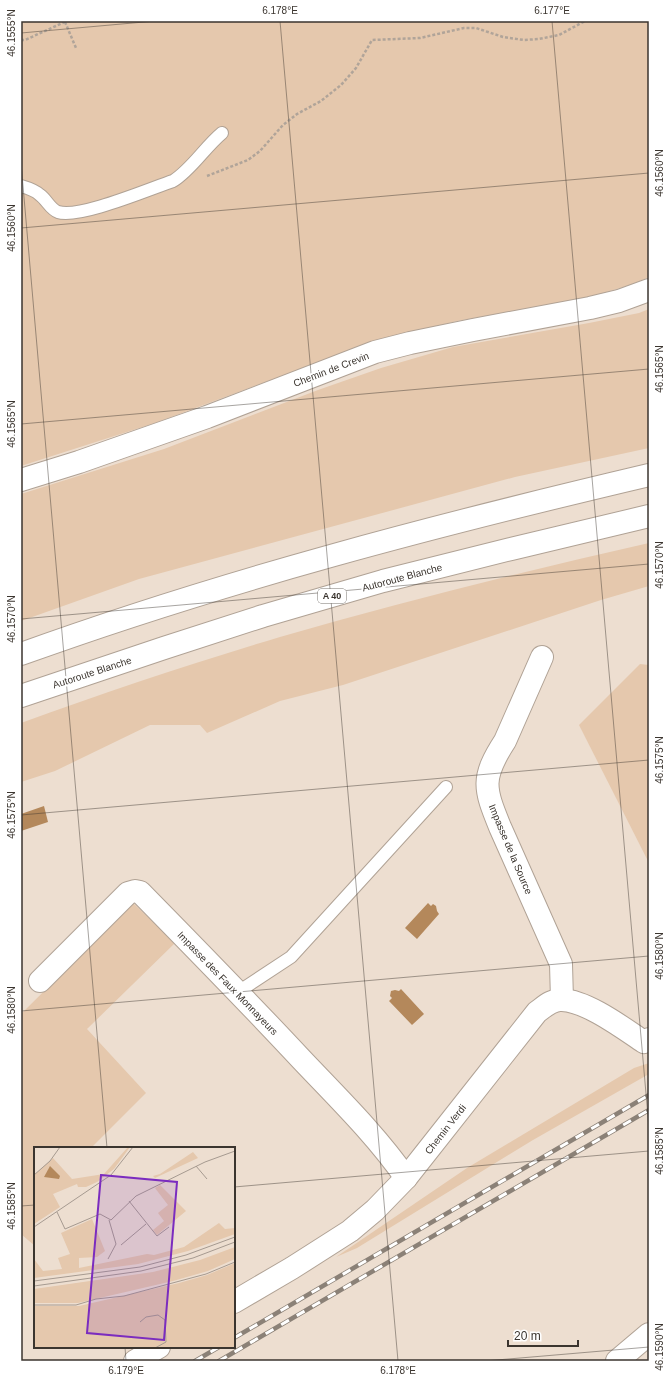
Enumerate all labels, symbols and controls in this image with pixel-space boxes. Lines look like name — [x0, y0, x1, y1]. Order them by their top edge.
text: 6.178°E — [262, 5, 298, 16]
text: 6.177°E — [534, 5, 570, 16]
text: 46.1555°N — [6, 9, 17, 57]
text: 46.1560°N — [654, 149, 665, 197]
text: 46.1560°N — [6, 204, 17, 252]
text: 46.1565°N — [654, 345, 665, 393]
street label: Chemin de Crevin — [292, 350, 371, 389]
text: 46.1565°N — [6, 400, 17, 448]
text: 46.1570°N — [654, 541, 665, 589]
street label: Autoroute Blanche — [361, 561, 444, 593]
road number: A 40 — [318, 589, 346, 603]
text: 46.1570°N — [6, 595, 17, 643]
street label: Autoroute Blanche — [51, 654, 133, 690]
text: 46.1575°N — [654, 736, 665, 784]
text: 46.1575°N — [6, 791, 17, 839]
street label: Impasse de la Source — [487, 803, 535, 896]
street label: Impasse des Faux Monnayeurs — [175, 929, 280, 1037]
text: 46.1580°N — [654, 932, 665, 980]
text: 46.1580°N — [6, 986, 17, 1034]
street label: Chemin Verdi — [423, 1102, 468, 1156]
text: 46.1585°N — [654, 1127, 665, 1175]
inset map — [34, 1147, 235, 1348]
text: 46.1585°N — [6, 1182, 17, 1230]
scale bar — [508, 1322, 578, 1348]
text: 46.1590°N — [654, 1323, 665, 1371]
text: 20 m — [514, 1329, 541, 1343]
text: 6.179°E — [108, 1365, 144, 1376]
text: 6.178°E — [380, 1365, 416, 1376]

